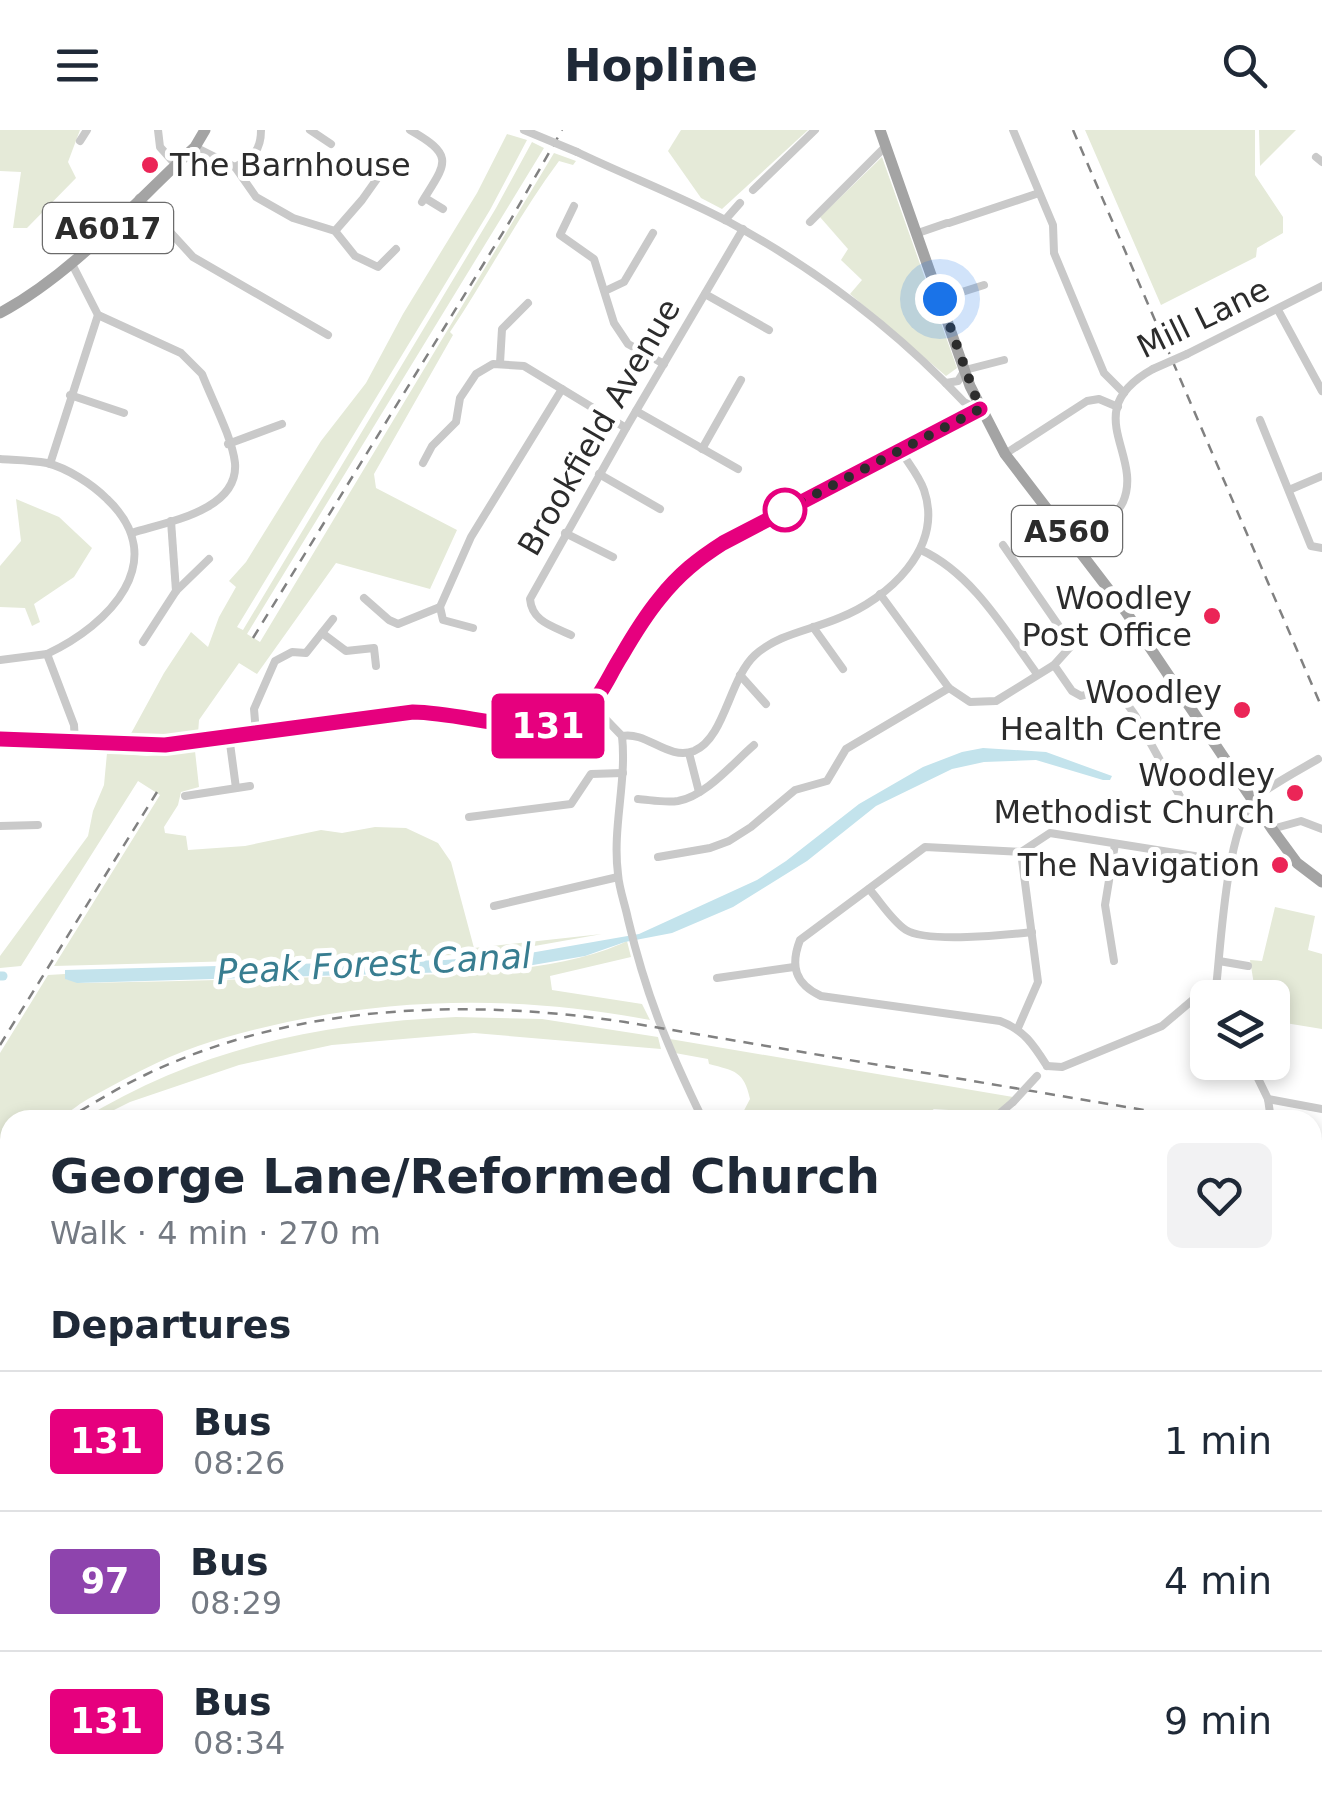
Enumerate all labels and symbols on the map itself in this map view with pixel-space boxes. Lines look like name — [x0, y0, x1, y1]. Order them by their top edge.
place label: The Barnhouse — [169, 146, 411, 184]
marker: The Barnhouse — [139, 154, 161, 176]
road number: A6017 — [43, 203, 173, 253]
street label: Mill Lane — [1131, 270, 1275, 366]
your location — [915, 274, 965, 324]
street label: Brookfield Avenue — [510, 292, 688, 562]
unlabelled marker — [764, 489, 806, 531]
road number: A560 — [1012, 506, 1122, 556]
place label: Woodley Post Office — [1021, 579, 1192, 654]
marker: Woodley Post Office — [1201, 605, 1223, 627]
place label: Woodley Health Centre — [1000, 673, 1222, 748]
line badge: 131 — [490, 694, 606, 758]
marker: Woodley Health Centre — [1231, 699, 1253, 721]
place label: Woodley Methodist Church — [993, 756, 1275, 831]
marker: Woodley Methodist Church — [1284, 782, 1306, 804]
place label: The Navigation — [1017, 846, 1260, 884]
marker: The Navigation — [1269, 854, 1291, 876]
water label: Peak Forest Canal — [216, 936, 533, 992]

